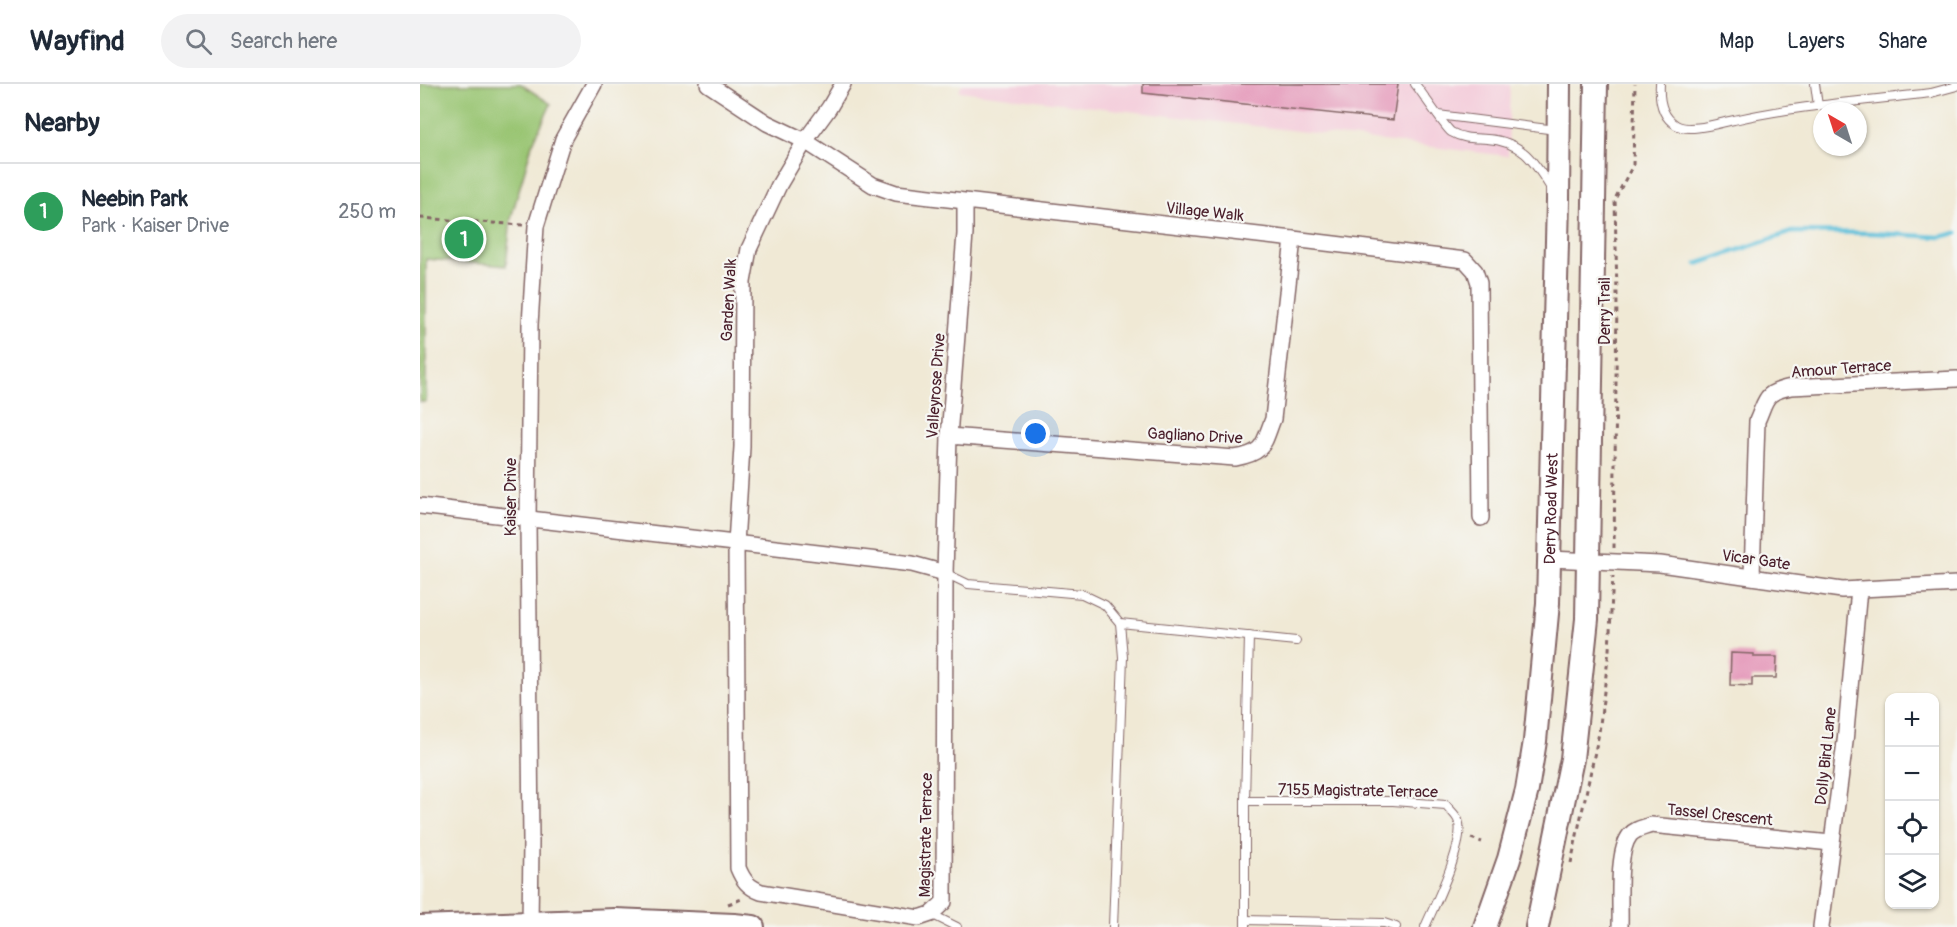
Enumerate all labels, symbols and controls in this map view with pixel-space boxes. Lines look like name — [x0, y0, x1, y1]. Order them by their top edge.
search box — [161, 14, 581, 68]
text: Wayfind — [30, 24, 125, 59]
icon: search — [182, 25, 215, 58]
text: Search here — [230, 27, 337, 55]
text: Map — [1719, 28, 1754, 55]
text: Layers — [1787, 28, 1845, 55]
text: Share — [1878, 28, 1927, 55]
north arrow — [1813, 102, 1867, 156]
text: Nearby — [24, 107, 100, 139]
text: Neebin Park — [81, 185, 188, 213]
street label: Village Walk — [1165, 198, 1245, 226]
text: 1 — [40, 199, 47, 224]
text: 250 m — [338, 199, 396, 224]
text: Park · Kaiser Drive — [81, 213, 229, 238]
pin: 1 — [444, 216, 483, 262]
street label: Garden Walk — [717, 258, 741, 342]
street label: Derry Trail — [1595, 277, 1615, 345]
street label: Valleyrose Drive — [922, 332, 950, 440]
street label: Amour Terrace — [1790, 355, 1892, 382]
your location — [1021, 419, 1050, 448]
street label: Gagliano Drive — [1147, 424, 1243, 448]
street label: Derry Road West — [1540, 452, 1563, 565]
street label: Kaiser Drive — [501, 458, 521, 536]
street label: Vicar Gate — [1720, 545, 1792, 575]
map controls — [1885, 693, 1939, 909]
button: + — [1885, 693, 1939, 747]
street label: Dolly Bird Lane — [1811, 706, 1841, 806]
button: − — [1885, 747, 1939, 801]
street label: Magistrate Terrace — [915, 772, 937, 897]
street label: 7155 Magistrate Terrace — [1278, 780, 1438, 802]
street label: Tassel Crescent — [1666, 799, 1774, 831]
button: locate — [1885, 801, 1939, 855]
button: layers — [1885, 855, 1939, 909]

